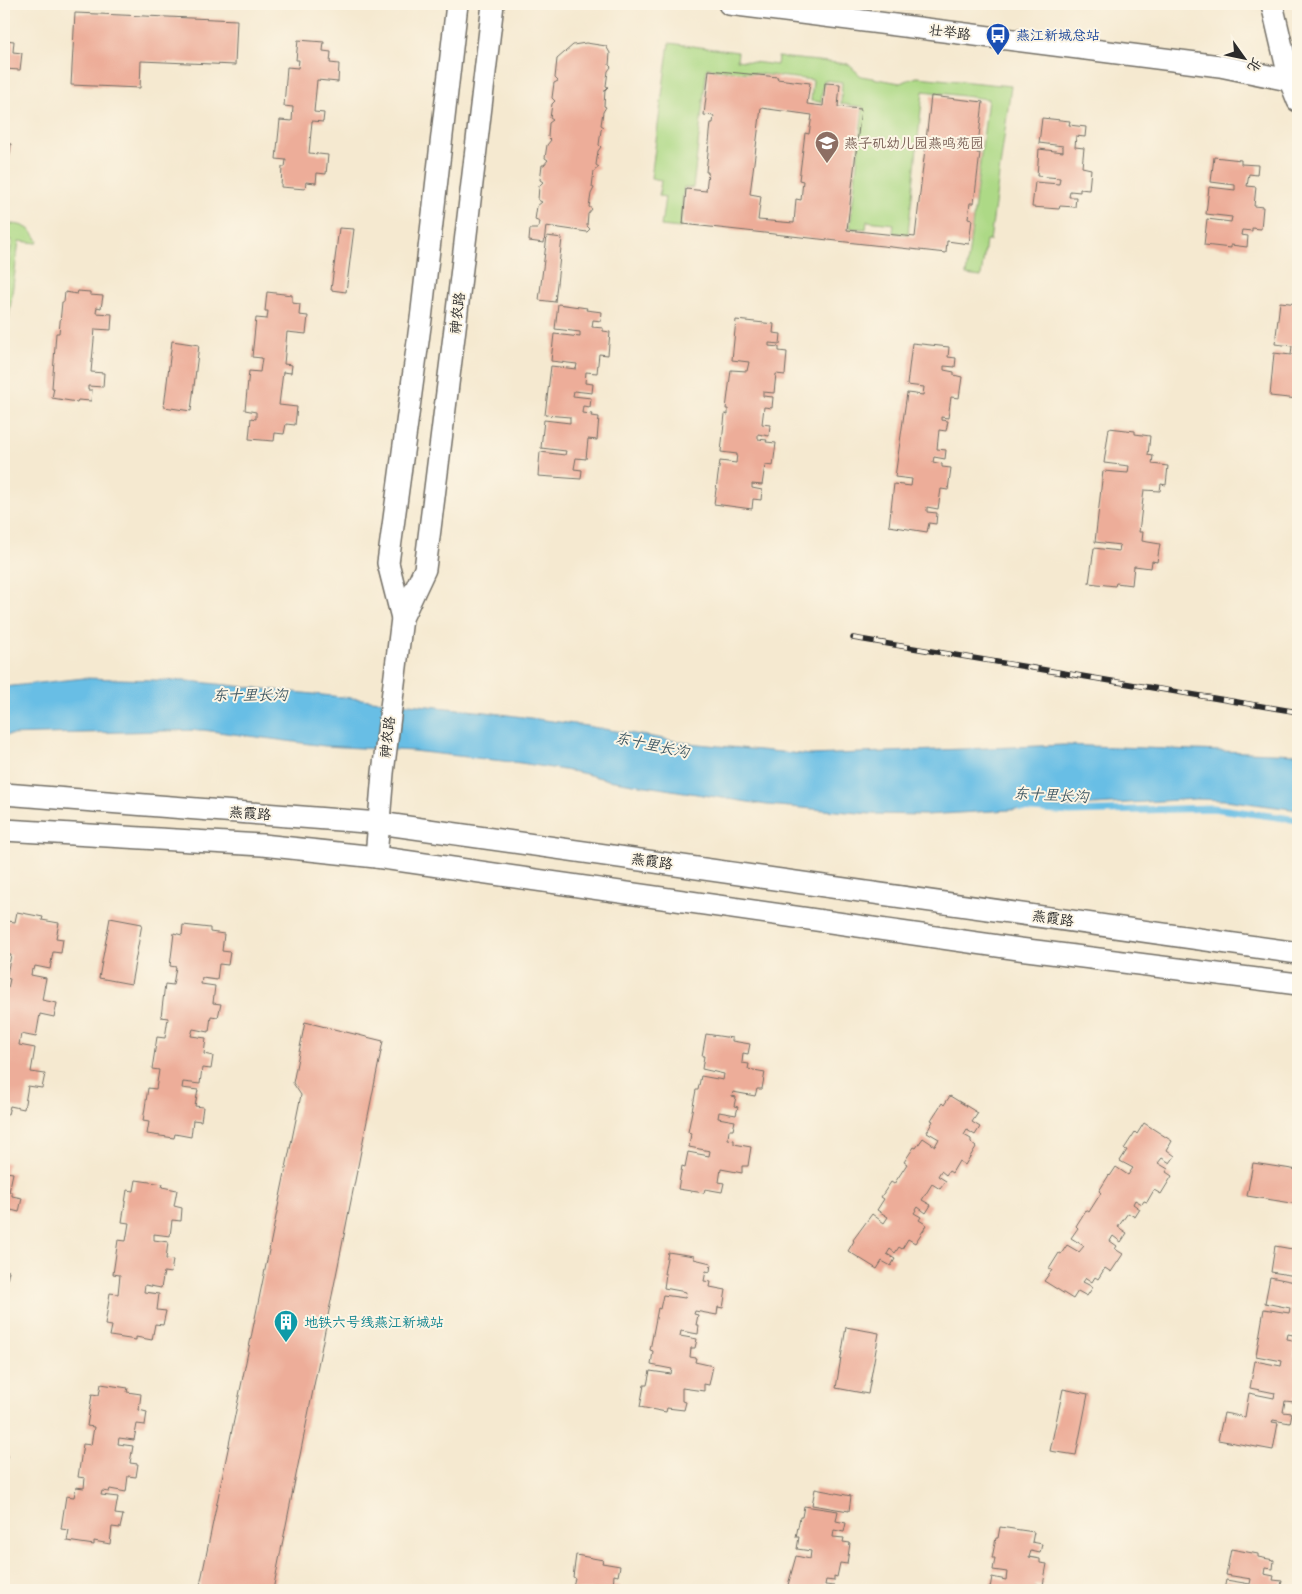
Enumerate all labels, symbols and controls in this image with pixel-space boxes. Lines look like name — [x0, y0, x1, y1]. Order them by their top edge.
street label: 壮举路 — [928, 22, 972, 43]
bus stop icon: 燕江新城总站 — [985, 22, 1011, 56]
place label: 燕江新城总站 — [1016, 27, 1100, 44]
north arrow — [1220, 32, 1270, 82]
text: 北 — [1244, 54, 1265, 75]
school or university icon: 燕子矶幼儿园燕鸣苑园 — [814, 130, 840, 164]
place label: 燕子矶幼儿园燕鸣苑园 — [844, 135, 984, 152]
street label: 神农路 — [447, 291, 468, 335]
water label: 东十里长沟 — [212, 686, 289, 705]
street label: 神农路 — [377, 715, 398, 759]
water label: 东十里长沟 — [613, 728, 693, 763]
water label: 东十里长沟 — [1013, 784, 1091, 807]
street label: 燕霞路 — [228, 804, 272, 823]
street label: 燕霞路 — [630, 850, 674, 873]
street label: 燕霞路 — [1031, 907, 1075, 930]
building icon: 地铁六号线燕江新城站 — [273, 1309, 299, 1343]
place label: 地铁六号线燕江新城站 — [304, 1314, 444, 1331]

